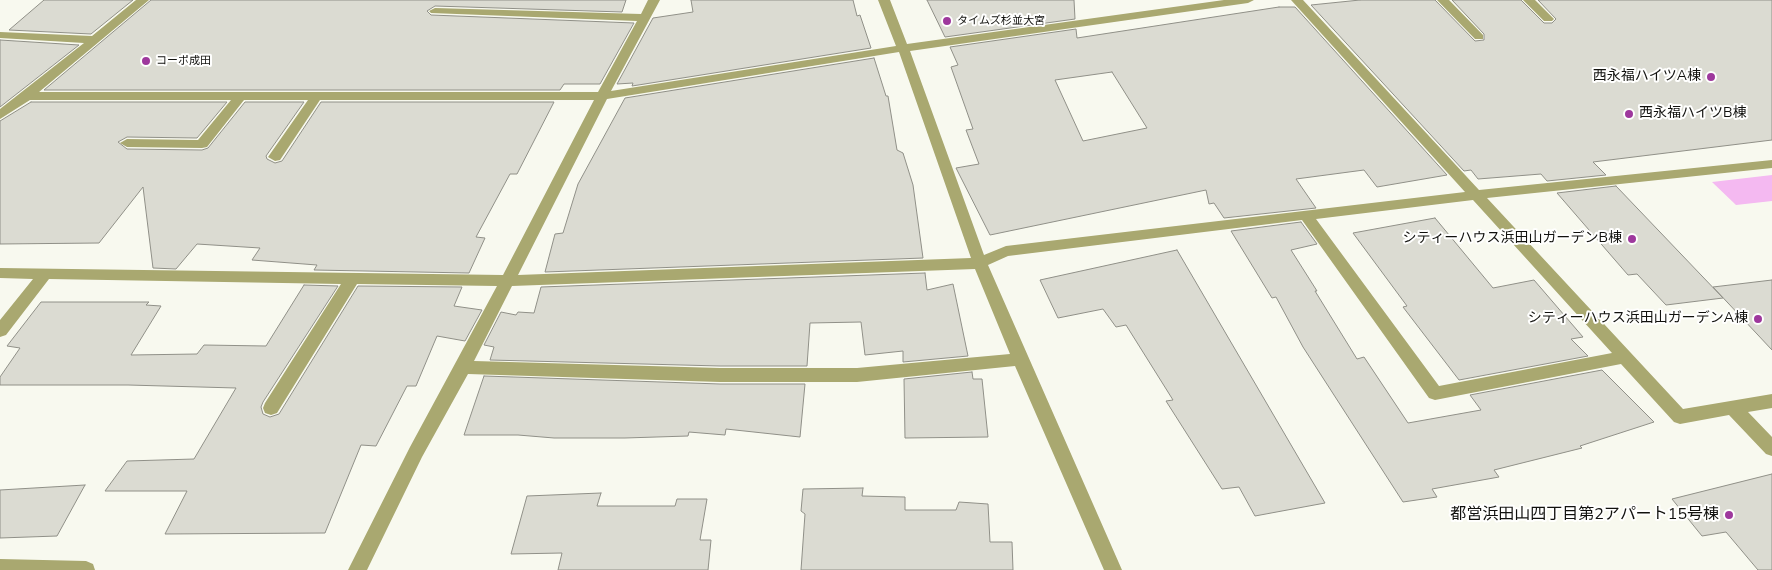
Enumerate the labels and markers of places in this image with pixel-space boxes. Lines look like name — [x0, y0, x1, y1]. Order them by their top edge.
place label: タイムズ杉並大宮 — [957, 14, 1045, 28]
marker: タイムズ杉並大宮 — [941, 15, 953, 27]
place label: コーポ成田 — [156, 54, 211, 68]
marker: コーポ成田 — [140, 55, 152, 67]
place label: 西永福ハイツA棟 — [1593, 69, 1701, 85]
marker: 西永福ハイツA棟 — [1705, 71, 1717, 83]
place label: 西永福ハイツB棟 — [1639, 106, 1746, 122]
marker: 西永福ハイツB棟 — [1623, 108, 1635, 120]
place label: シティーハウス浜田山ガーデンB棟 — [1403, 231, 1622, 247]
marker: シティーハウス浜田山ガーデンB棟 — [1626, 233, 1638, 245]
place label: シティーハウス浜田山ガーデンA棟 — [1528, 311, 1748, 327]
marker: シティーハウス浜田山ガーデンA棟 — [1752, 313, 1764, 325]
place label: 都営浜田山四丁目第2アパート15号棟 — [1450, 505, 1719, 525]
marker: 都営浜田山四丁目第2アパート15号棟 — [1723, 509, 1735, 521]

